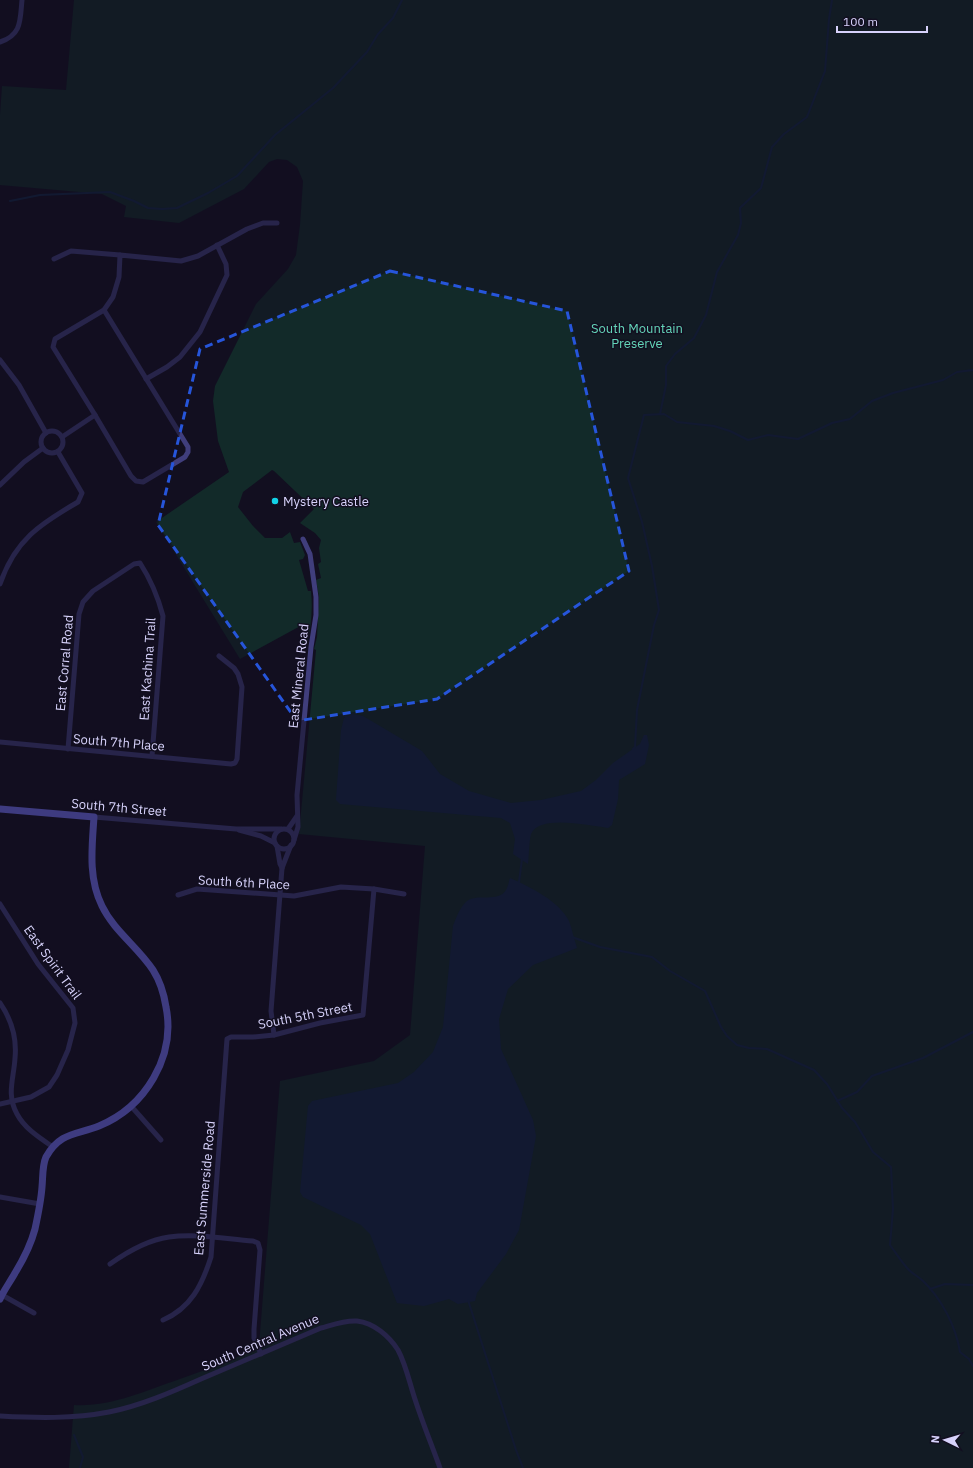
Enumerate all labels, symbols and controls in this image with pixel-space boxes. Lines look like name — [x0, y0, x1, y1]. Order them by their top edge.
scale bar — [837, 8, 927, 34]
text: 100 m — [843, 14, 878, 29]
park label: South Mountain Preserve — [591, 320, 683, 352]
place label: Mystery Castle — [283, 493, 369, 510]
marker: Mystery Castle — [270, 496, 280, 506]
street label: East Corral Road — [52, 614, 77, 712]
street label: East Kachina Trail — [135, 616, 160, 721]
street label: East Mineral Road — [285, 623, 312, 729]
street label: South 7th Place — [72, 730, 166, 755]
street label: South 7th Street — [71, 795, 167, 820]
street label: South 6th Place — [198, 872, 290, 893]
street label: East Spirit Trail — [20, 922, 86, 1003]
street label: South 5th Street — [256, 998, 354, 1033]
street label: East Summerside Road — [190, 1120, 219, 1256]
street label: South Central Avenue — [199, 1310, 322, 1375]
north arrow — [925, 1420, 965, 1460]
text: N — [928, 1435, 942, 1444]

